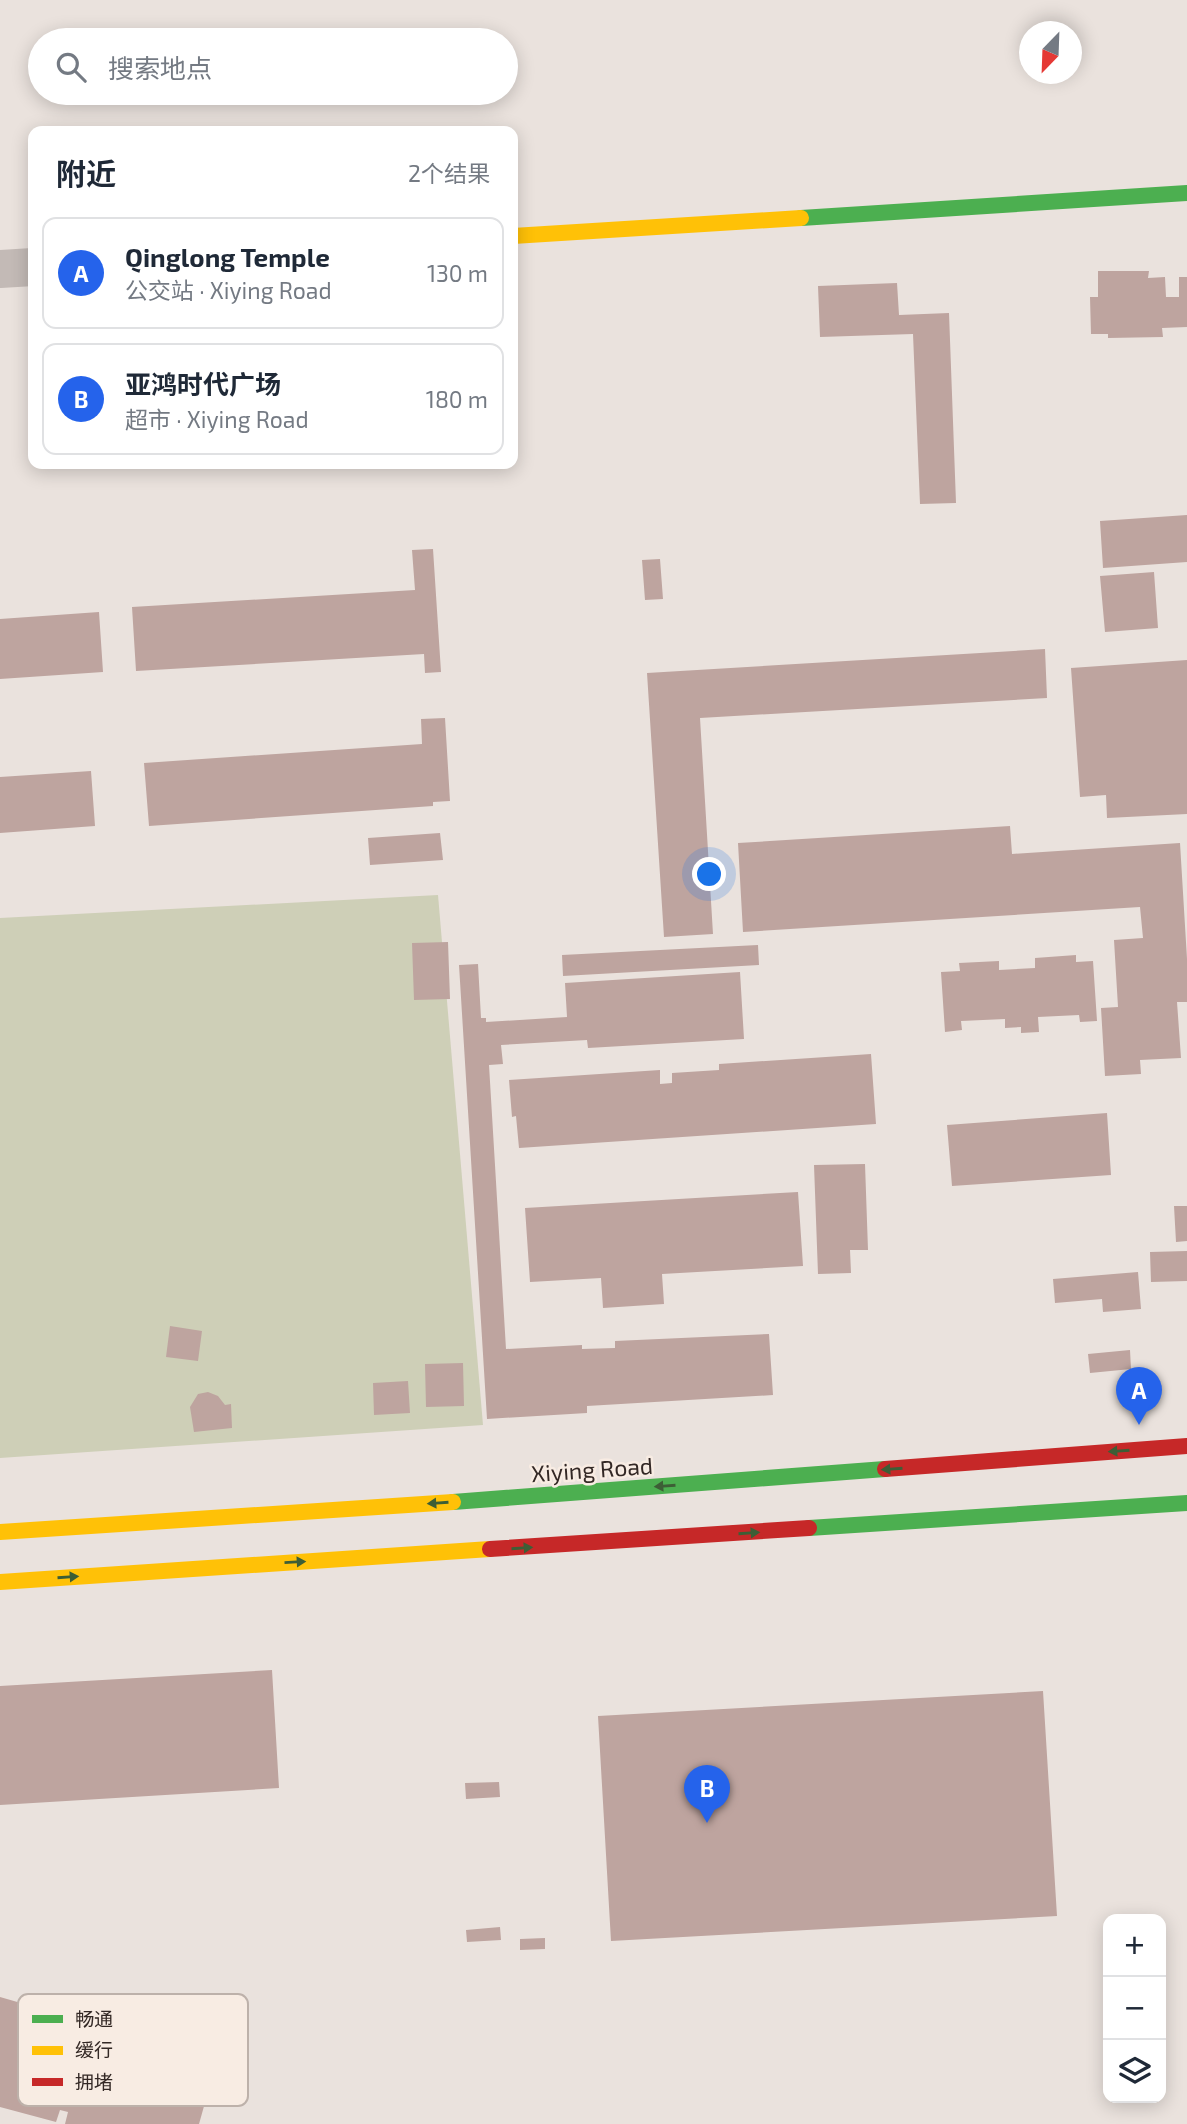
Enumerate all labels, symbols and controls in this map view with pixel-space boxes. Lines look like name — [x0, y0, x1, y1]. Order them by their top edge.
north arrow — [1019, 21, 1082, 84]
search box — [28, 28, 518, 105]
icon: search — [52, 48, 90, 86]
text: 搜索地点 — [108, 52, 212, 83]
text: 附近 — [56, 155, 116, 191]
text: 2个结果 — [408, 159, 490, 187]
text: Qinglong Temple — [125, 241, 330, 272]
text: A — [73, 259, 89, 287]
text: 130 m — [427, 259, 488, 287]
text: 公交站 · Xiying Road — [125, 276, 332, 304]
text: 亚鸿时代广场 — [125, 368, 281, 399]
text: B — [74, 385, 88, 413]
text: 180 m — [426, 385, 488, 413]
text: 超市 · Xiying Road — [125, 405, 309, 433]
your location — [692, 857, 726, 891]
pin: A — [1116, 1367, 1162, 1425]
one-way arrow — [1108, 1446, 1130, 1457]
street label: Xiying Road — [530, 1451, 654, 1487]
one-way arrow — [881, 1464, 903, 1475]
one-way arrow — [654, 1481, 676, 1492]
one-way arrow — [427, 1498, 449, 1509]
one-way arrow — [738, 1527, 760, 1538]
one-way arrow — [511, 1542, 533, 1553]
one-way arrow — [284, 1556, 306, 1567]
one-way arrow — [57, 1571, 79, 1582]
pin: B — [684, 1765, 730, 1823]
map controls — [1103, 1914, 1166, 2103]
button: + — [1103, 1914, 1166, 1977]
button: − — [1103, 1977, 1166, 2040]
legend — [18, 1994, 248, 2106]
text: 畅通 — [75, 2007, 113, 2030]
text: 缓行 — [75, 2038, 113, 2061]
button: layers — [1103, 2040, 1166, 2103]
text: 拥堵 — [75, 2070, 113, 2093]

